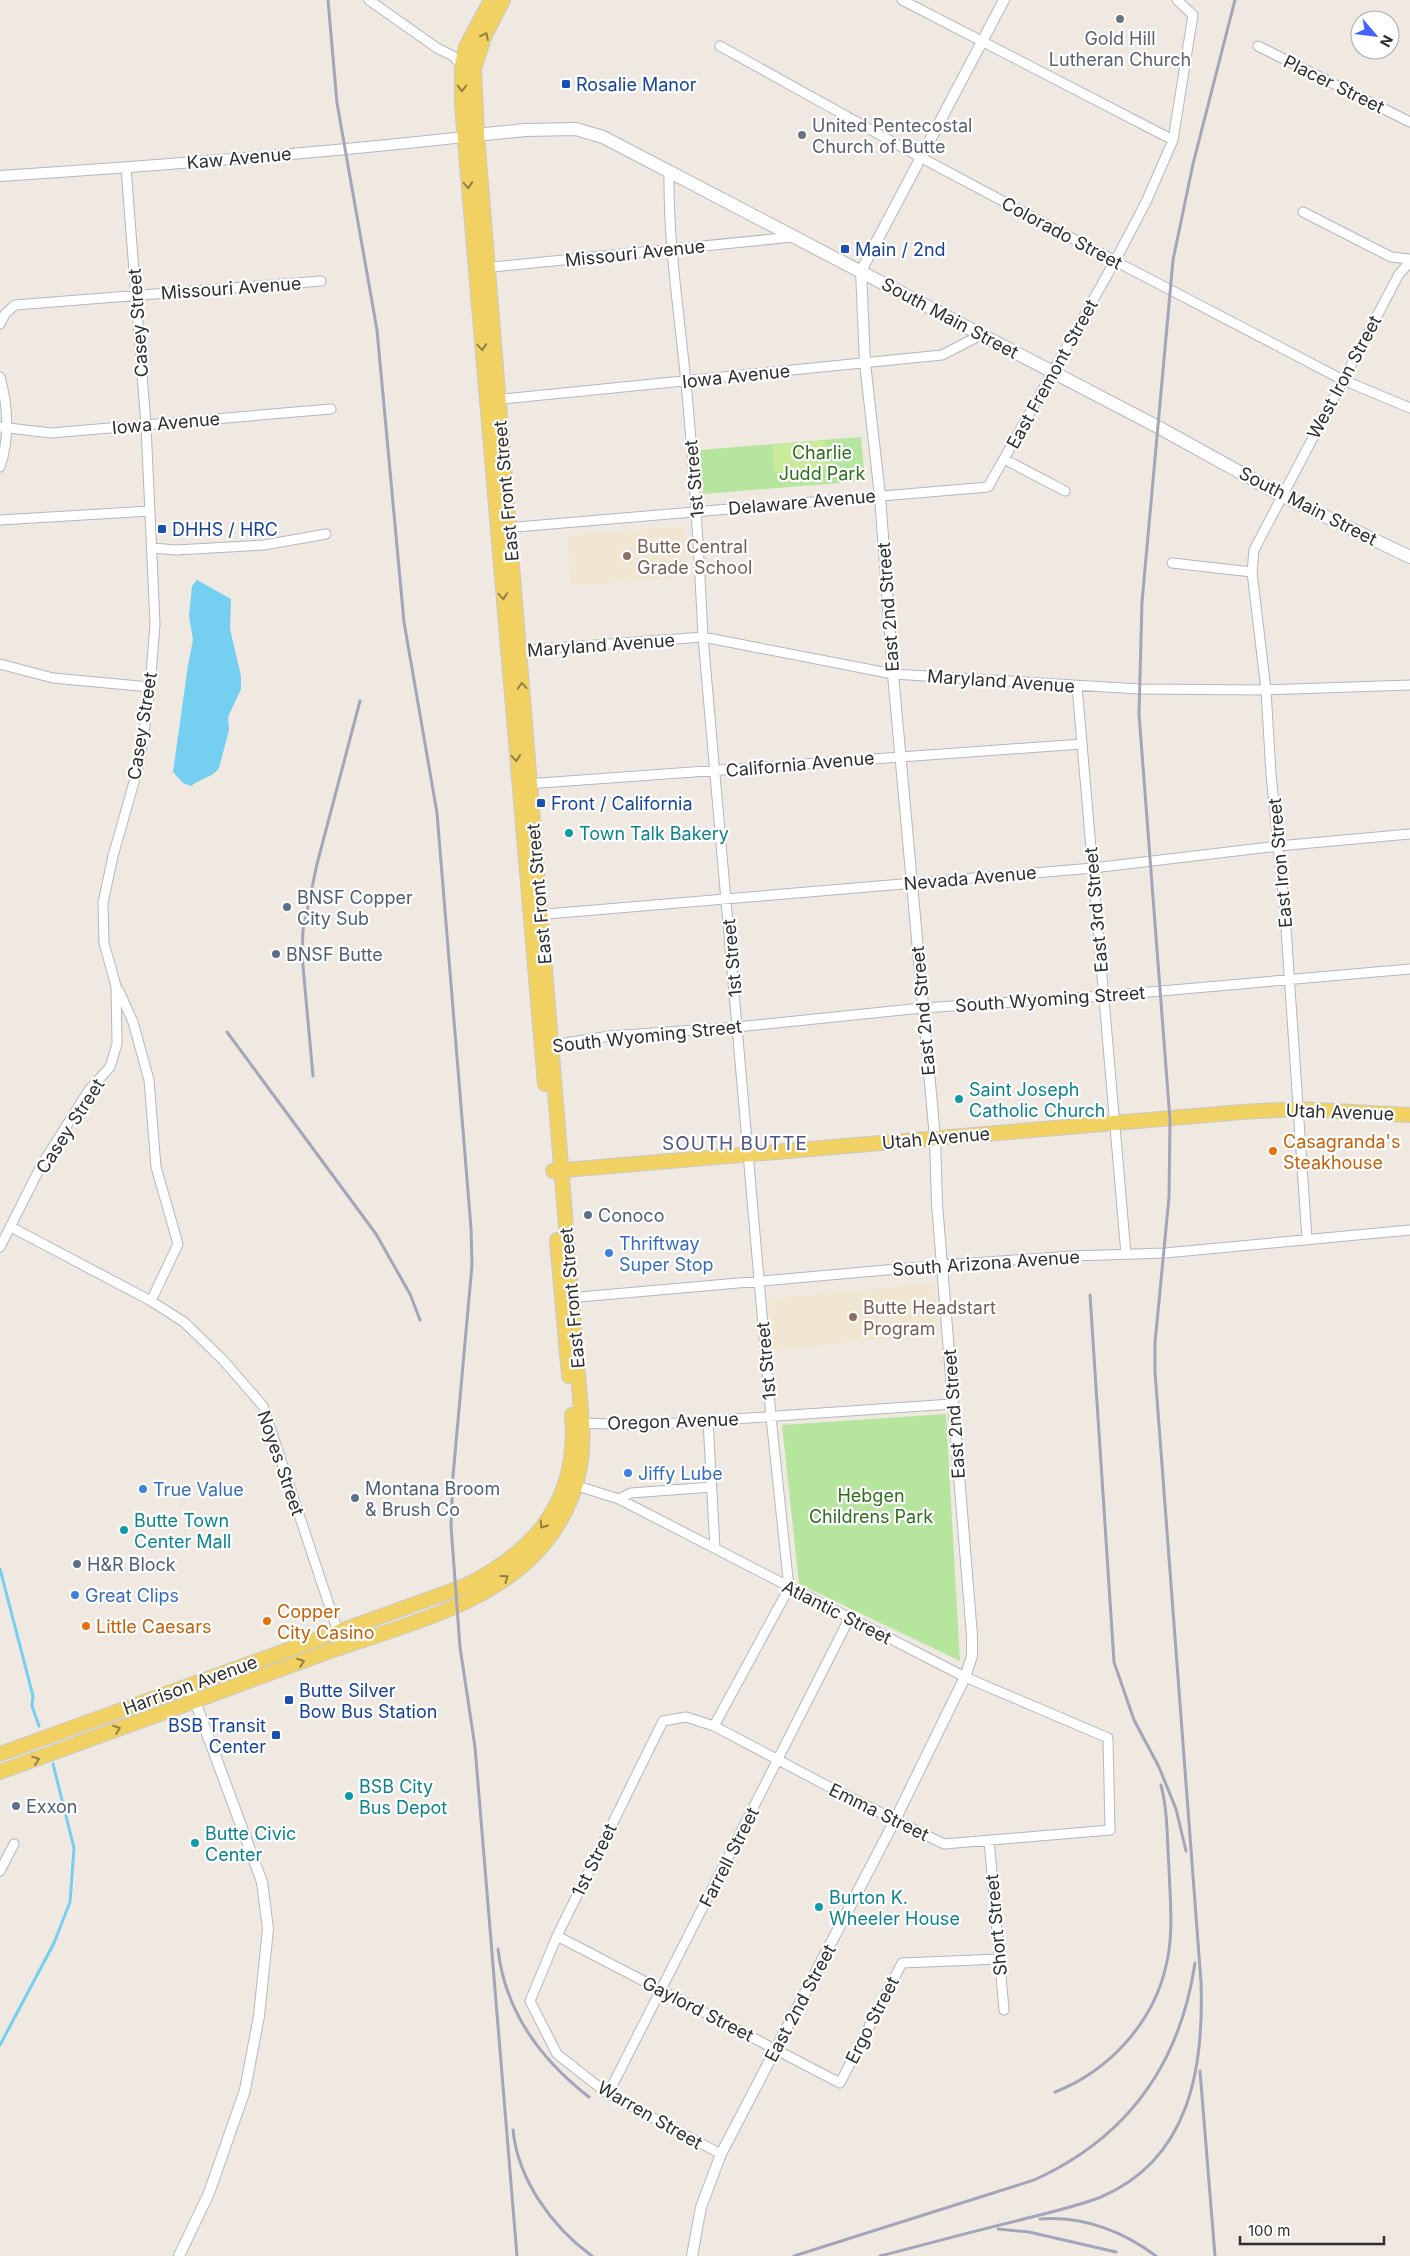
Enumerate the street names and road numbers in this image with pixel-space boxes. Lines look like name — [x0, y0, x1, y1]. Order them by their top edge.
street label: Placer Street — [1280, 51, 1388, 117]
street label: Kaw Avenue — [186, 143, 292, 173]
street label: Colorado Street — [998, 192, 1126, 274]
street label: Missouri Avenue — [564, 235, 706, 271]
street label: Casey Street — [124, 268, 152, 378]
street label: Missouri Avenue — [160, 273, 302, 303]
street label: South Main Street — [878, 273, 1022, 363]
street label: East Fremont Street — [1002, 296, 1102, 452]
street label: West Iron Street — [1303, 312, 1385, 442]
street label: Iowa Avenue — [681, 360, 791, 392]
street label: Iowa Avenue — [111, 408, 221, 438]
street label: East Front Street — [489, 420, 523, 562]
street label: 1st Street — [680, 439, 708, 519]
street label: South Main Street — [1236, 462, 1380, 550]
street label: Delaware Avenue — [727, 485, 877, 519]
street label: East 2nd Street — [873, 541, 903, 673]
street label: Maryland Avenue — [526, 629, 676, 661]
street label: Maryland Avenue — [926, 665, 1076, 697]
street label: Casey Street — [123, 670, 161, 781]
street label: California Avenue — [725, 747, 875, 781]
street label: East Iron Street — [1264, 797, 1296, 929]
street label: East Front Street — [522, 823, 556, 965]
street label: East 3rd Street — [1080, 846, 1112, 974]
street label: Nevada Avenue — [903, 862, 1037, 894]
street label: 1st Street — [718, 918, 746, 998]
street label: East 2nd Street — [907, 945, 939, 1077]
street label: South Wyoming Street — [954, 982, 1146, 1016]
street label: South Wyoming Street — [551, 1016, 743, 1056]
street label: Casey Street — [32, 1075, 109, 1177]
street label: Utah Avenue — [1285, 1100, 1395, 1124]
street label: Utah Avenue — [881, 1123, 991, 1153]
street label: East Front Street — [555, 1227, 589, 1369]
street label: South Arizona Avenue — [892, 1246, 1080, 1280]
street label: 1st Street — [752, 1321, 780, 1401]
street label: East 2nd Street — [939, 1348, 969, 1480]
street label: Noyes Street — [253, 1408, 309, 1518]
street label: Oregon Avenue — [607, 1408, 739, 1434]
street label: Atlantic Street — [779, 1576, 895, 1649]
street label: Harrison Avenue — [120, 1651, 260, 1719]
street label: Emma Street — [826, 1779, 932, 1845]
street label: Farrell Street — [695, 1804, 763, 1910]
street label: 1st Street — [567, 1820, 621, 1900]
street label: Short Street — [981, 1873, 1011, 1977]
street label: East 2nd Street — [760, 1941, 840, 2065]
street label: Gaylord Street — [639, 1972, 757, 2046]
street label: Ergo Street — [841, 1973, 903, 2067]
street label: Warren Street — [594, 2077, 706, 2154]

